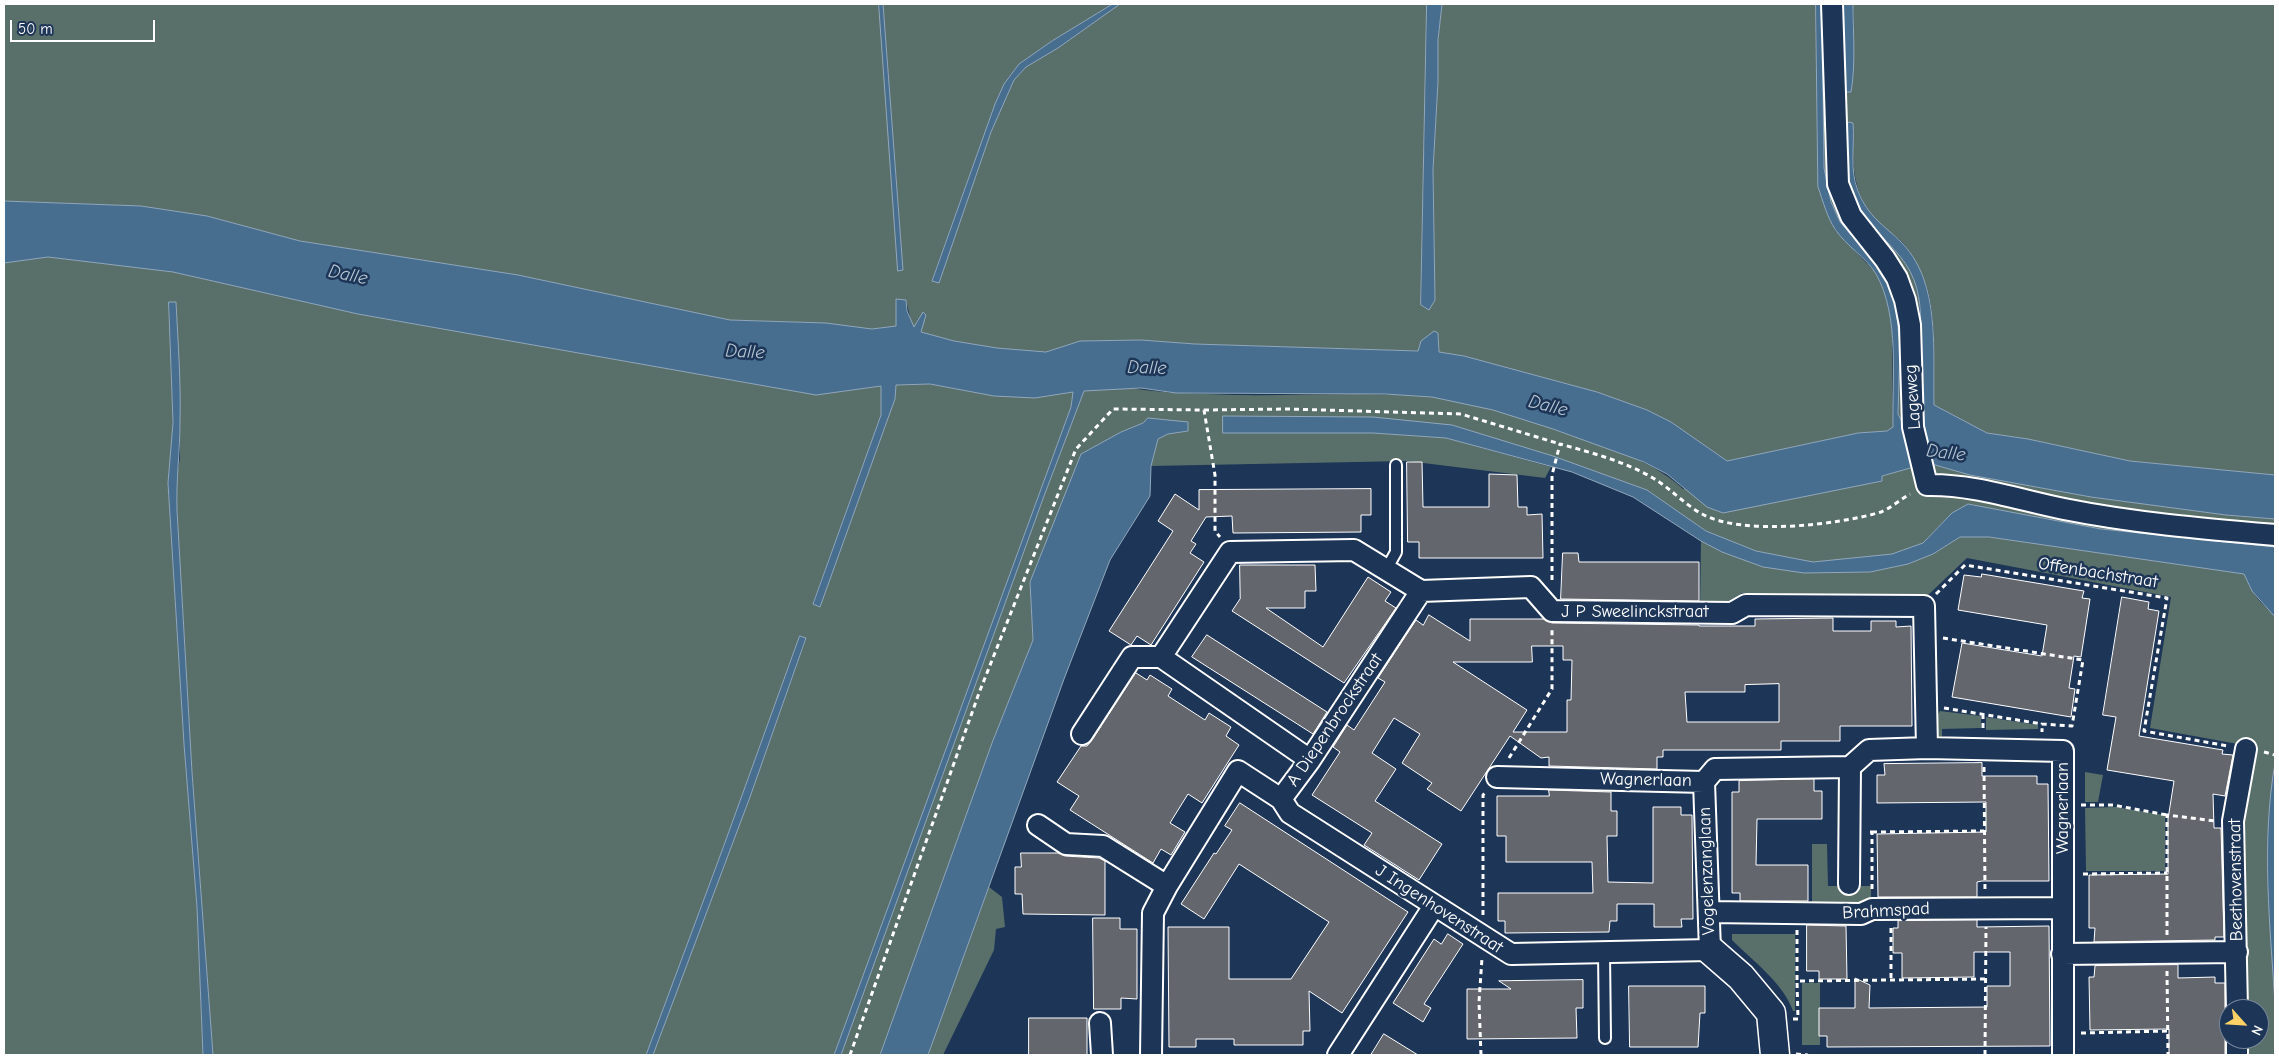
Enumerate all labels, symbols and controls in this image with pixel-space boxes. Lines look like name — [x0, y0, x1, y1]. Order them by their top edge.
scale bar — [12, 10, 158, 42]
text: 50 m — [18, 20, 53, 38]
water label: Dalle — [326, 260, 370, 290]
water label: Dalle — [725, 340, 765, 364]
water label: Dalle — [1127, 356, 1167, 380]
street label: Lageweg — [1900, 364, 1926, 430]
water label: Dalle — [1526, 390, 1570, 422]
water label: Dalle — [1925, 439, 1967, 467]
street label: Offenbachstraat — [2037, 553, 2159, 593]
street label: J P Sweelinckstraat — [1561, 601, 1709, 623]
street label: A Diepenbrockstraat — [1282, 649, 1388, 791]
street label: Wagnerlaan — [2052, 762, 2074, 854]
street label: Wagnerlaan — [1600, 768, 1692, 792]
street label: Vogelenzanglaan — [1694, 807, 1720, 935]
street label: Beethovenstraat — [2224, 819, 2248, 941]
street label: J Ingenhovenstraat — [1371, 860, 1507, 958]
street label: Brahmspad — [1842, 898, 1930, 924]
north arrow — [2219, 999, 2269, 1049]
text: N — [2247, 1023, 2267, 1038]

